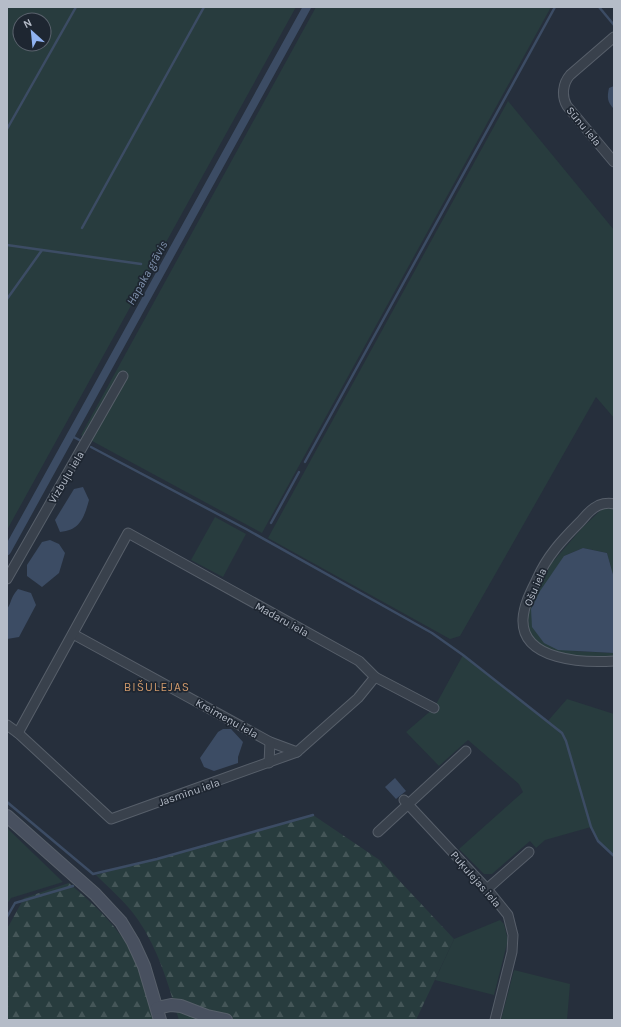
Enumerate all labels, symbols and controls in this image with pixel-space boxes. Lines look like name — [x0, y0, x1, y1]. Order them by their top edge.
north arrow — [12, 12, 52, 52]
text: N — [21, 16, 34, 31]
street label: Sūnu iela — [563, 104, 604, 149]
water label: Hapaka grāvis — [124, 238, 171, 307]
street label: Vizbuļu iela — [46, 449, 88, 506]
street label: Ošu iela — [522, 566, 549, 608]
street label: Madaru iela — [253, 599, 311, 639]
district label: BIŠULEJAS — [124, 679, 190, 694]
street label: Kreimeņu iela — [193, 696, 260, 742]
street label: Jasmīnu iela — [157, 776, 221, 809]
street label: Puķulejas iela — [447, 849, 504, 911]

